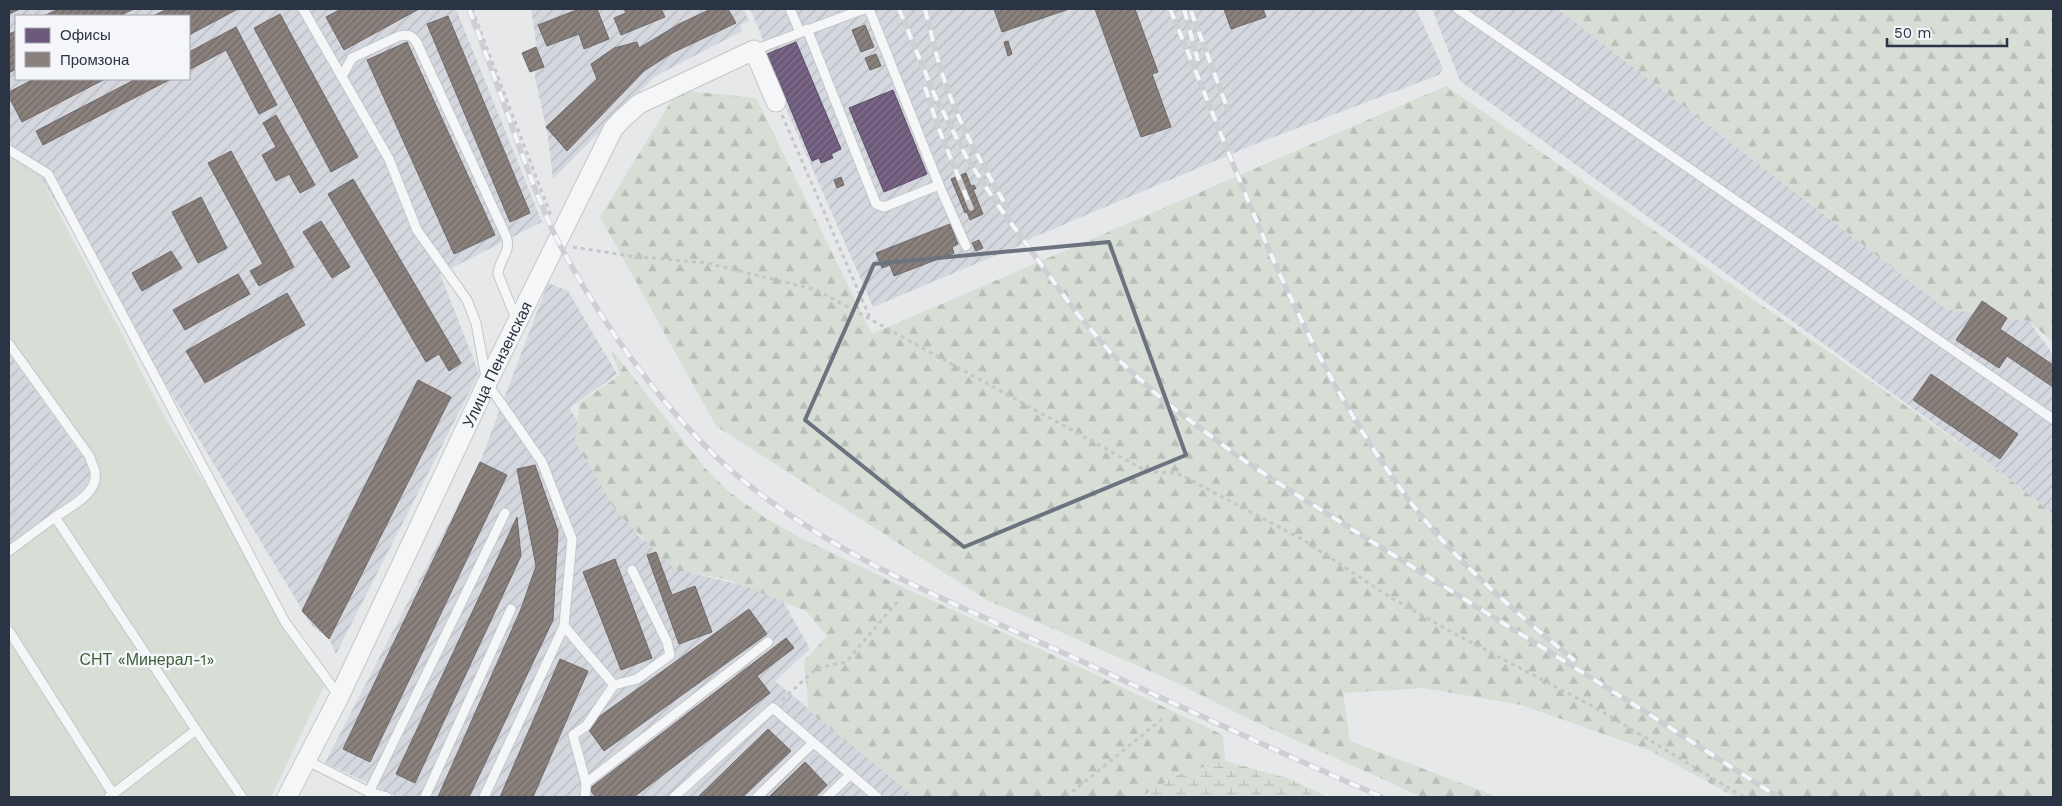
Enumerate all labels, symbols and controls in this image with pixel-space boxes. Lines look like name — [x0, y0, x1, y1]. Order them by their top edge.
legend — [15, 15, 190, 80]
scale bar — [1887, 15, 2007, 47]
text: 50 m — [1894, 24, 1931, 42]
text: Офисы — [60, 26, 111, 44]
text: Промзона — [60, 51, 130, 69]
street label: Улица Пензенская — [458, 298, 536, 431]
park label: СНТ «Минерал-1» — [80, 650, 215, 669]

